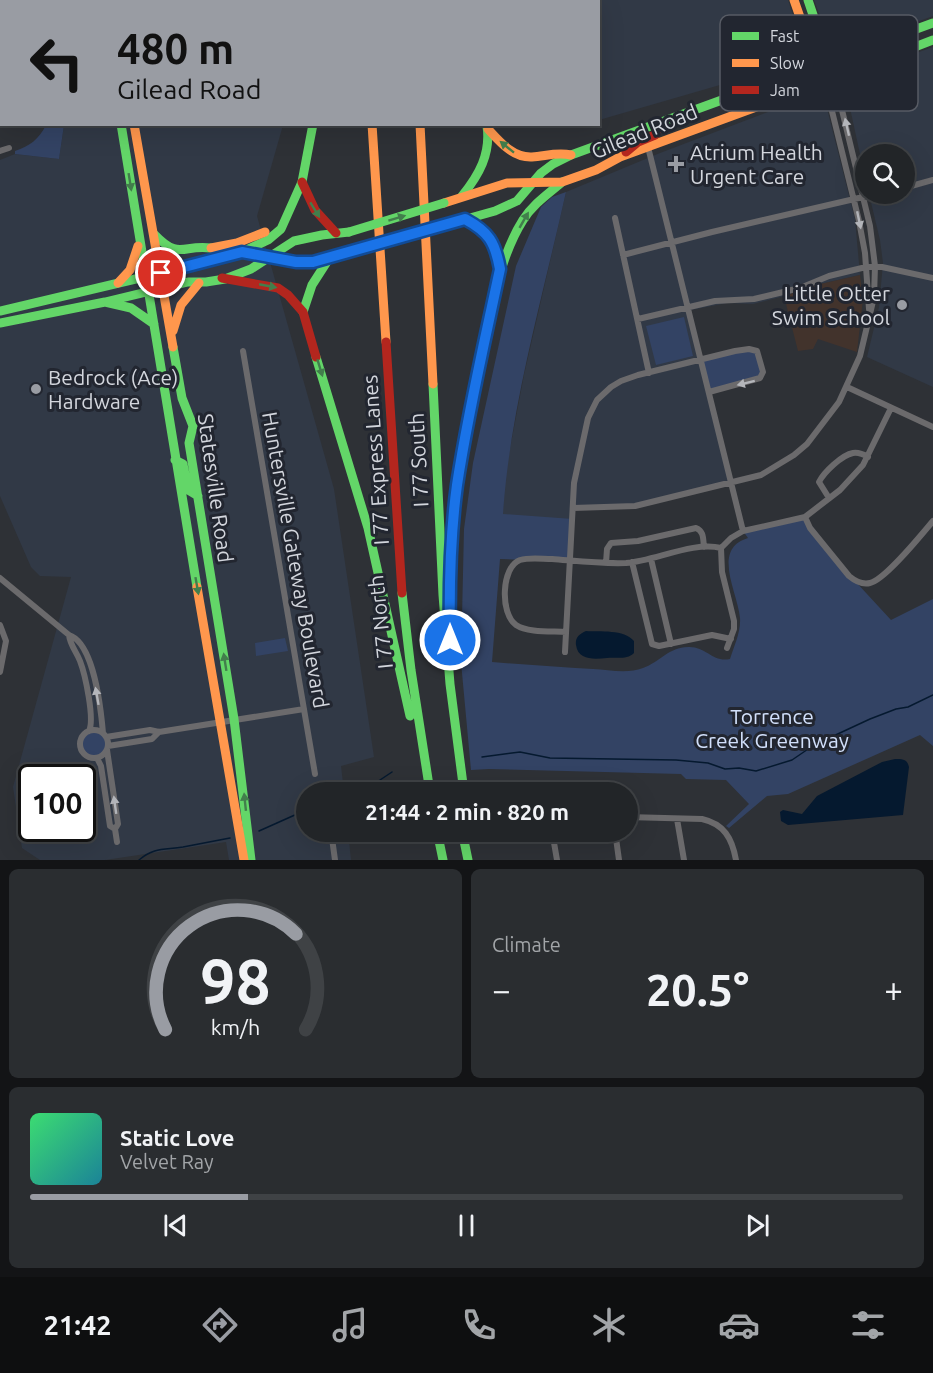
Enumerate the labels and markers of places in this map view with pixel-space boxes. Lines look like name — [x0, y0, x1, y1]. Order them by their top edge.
place label: Atrium Health Urgent Care — [690, 140, 823, 188]
marker: Atrium Health Urgent Care — [667, 155, 685, 173]
pin — [135, 247, 186, 298]
place label: Little Otter Swim School — [772, 281, 890, 329]
marker: Little Otter Swim School — [895, 298, 909, 312]
place label: Bedrock (Ace) Hardware — [48, 365, 178, 413]
marker: Bedrock (Ace) Hardware — [29, 382, 43, 396]

